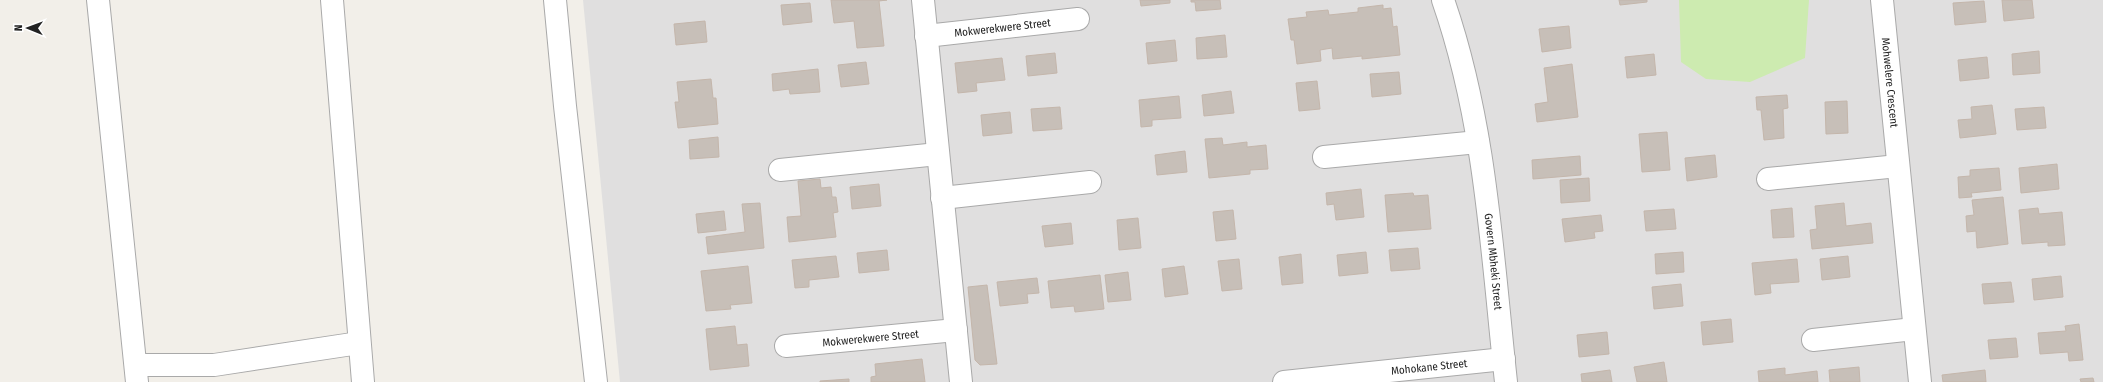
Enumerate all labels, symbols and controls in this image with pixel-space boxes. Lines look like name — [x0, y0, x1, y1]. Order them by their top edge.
north arrow — [8, 8, 48, 48]
street label: Mokwerekwere Street — [954, 16, 1052, 40]
text: N — [12, 24, 25, 31]
street label: Mohwelere Crescent — [1879, 37, 1901, 129]
street label: Govern Mbheki Street — [1482, 212, 1505, 311]
street label: Mokwerekwere Street — [822, 327, 920, 350]
street label: Mohokane Street — [1391, 357, 1468, 378]

